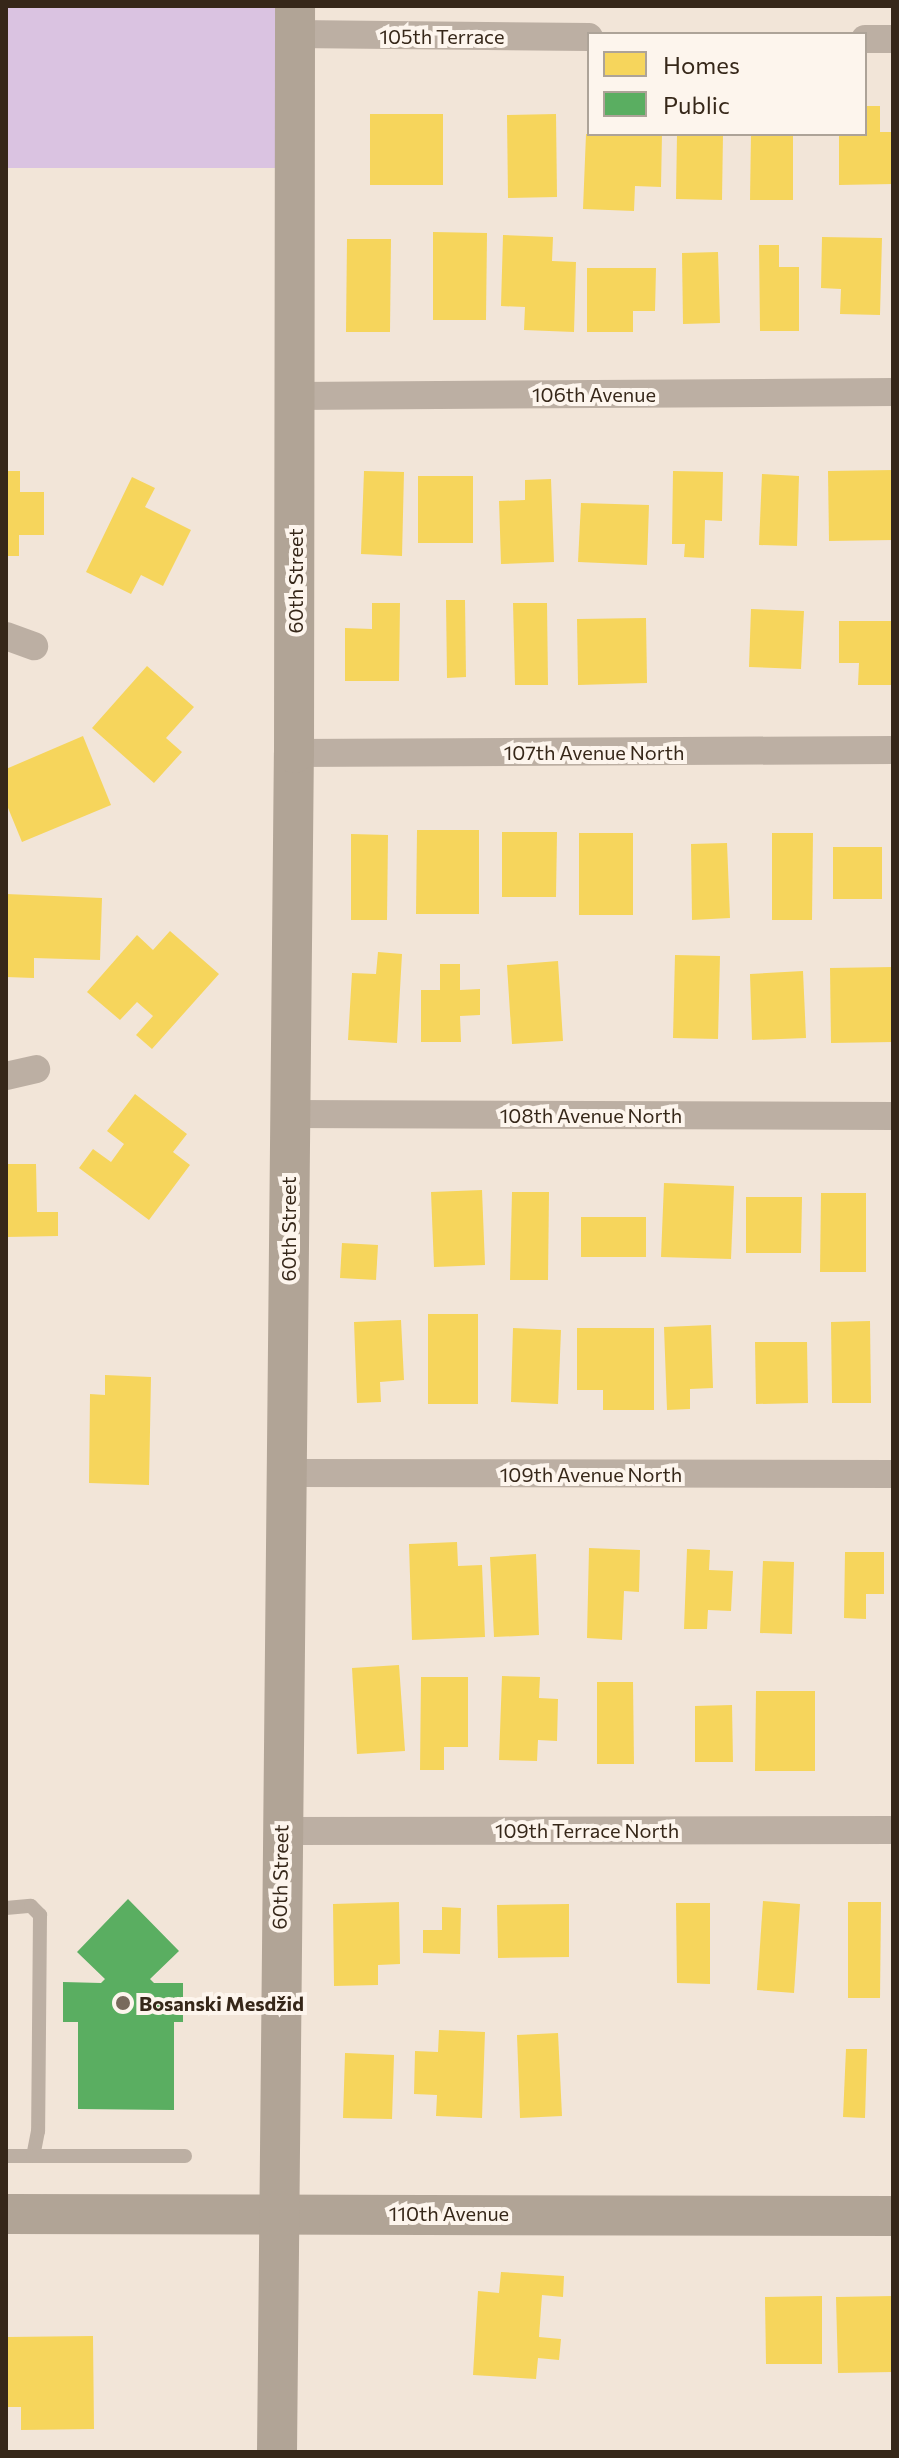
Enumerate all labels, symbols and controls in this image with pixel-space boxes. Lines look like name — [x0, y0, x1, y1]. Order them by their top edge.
street label: 105th Terrace — [379, 24, 505, 48]
legend — [587, 32, 867, 136]
text: Homes — [663, 50, 740, 79]
text: Public — [663, 90, 730, 119]
street label: 106th Avenue — [532, 382, 656, 406]
street label: 60th Street — [283, 528, 307, 634]
street label: 107th Avenue North — [504, 740, 684, 764]
street label: 108th Avenue North — [500, 1103, 682, 1127]
street label: 60th Street — [276, 1176, 300, 1282]
street label: 109th Avenue North — [500, 1462, 682, 1486]
street label: 109th Terrace North — [495, 1818, 679, 1842]
street label: 60th Street — [267, 1824, 293, 1930]
place label: Bosanski Mesdžid — [139, 1991, 304, 2015]
marker: Bosanski Mesdžid — [114, 1994, 132, 2012]
street label: 110th Avenue — [389, 2201, 509, 2225]

